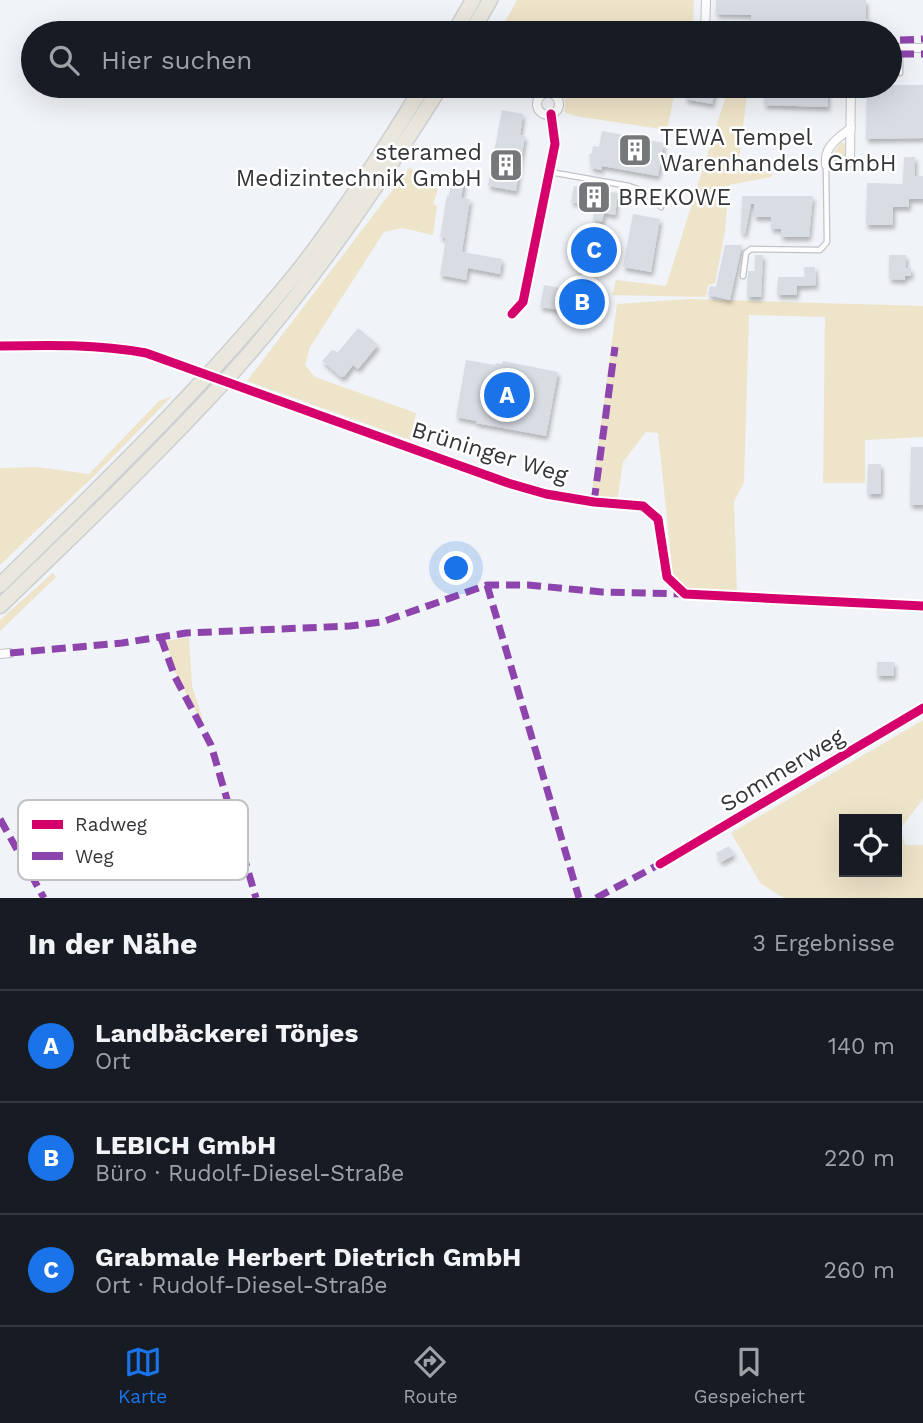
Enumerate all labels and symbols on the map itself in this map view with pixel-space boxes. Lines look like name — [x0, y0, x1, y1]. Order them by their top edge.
place label: TEWA Tempel Warenhandels GmbH — [660, 124, 897, 177]
building icon: TEWA Tempel Warenhandels GmbH — [616, 131, 654, 169]
place label: steramed Medizintechnik GmbH — [236, 139, 482, 192]
building icon: steramed Medizintechnik GmbH — [487, 146, 525, 184]
building icon: BREKOWE — [575, 178, 613, 216]
place label: BREKOWE — [618, 184, 731, 211]
pin: C — [571, 224, 617, 276]
pin: B — [559, 276, 605, 328]
pin: A — [484, 369, 530, 421]
street label: Brüninger Weg — [409, 416, 572, 489]
your location — [439, 551, 473, 585]
street label: Sommerweg — [716, 723, 850, 818]
legend — [18, 800, 248, 880]
text: Radweg — [75, 813, 148, 836]
text: Weg — [75, 845, 115, 868]

